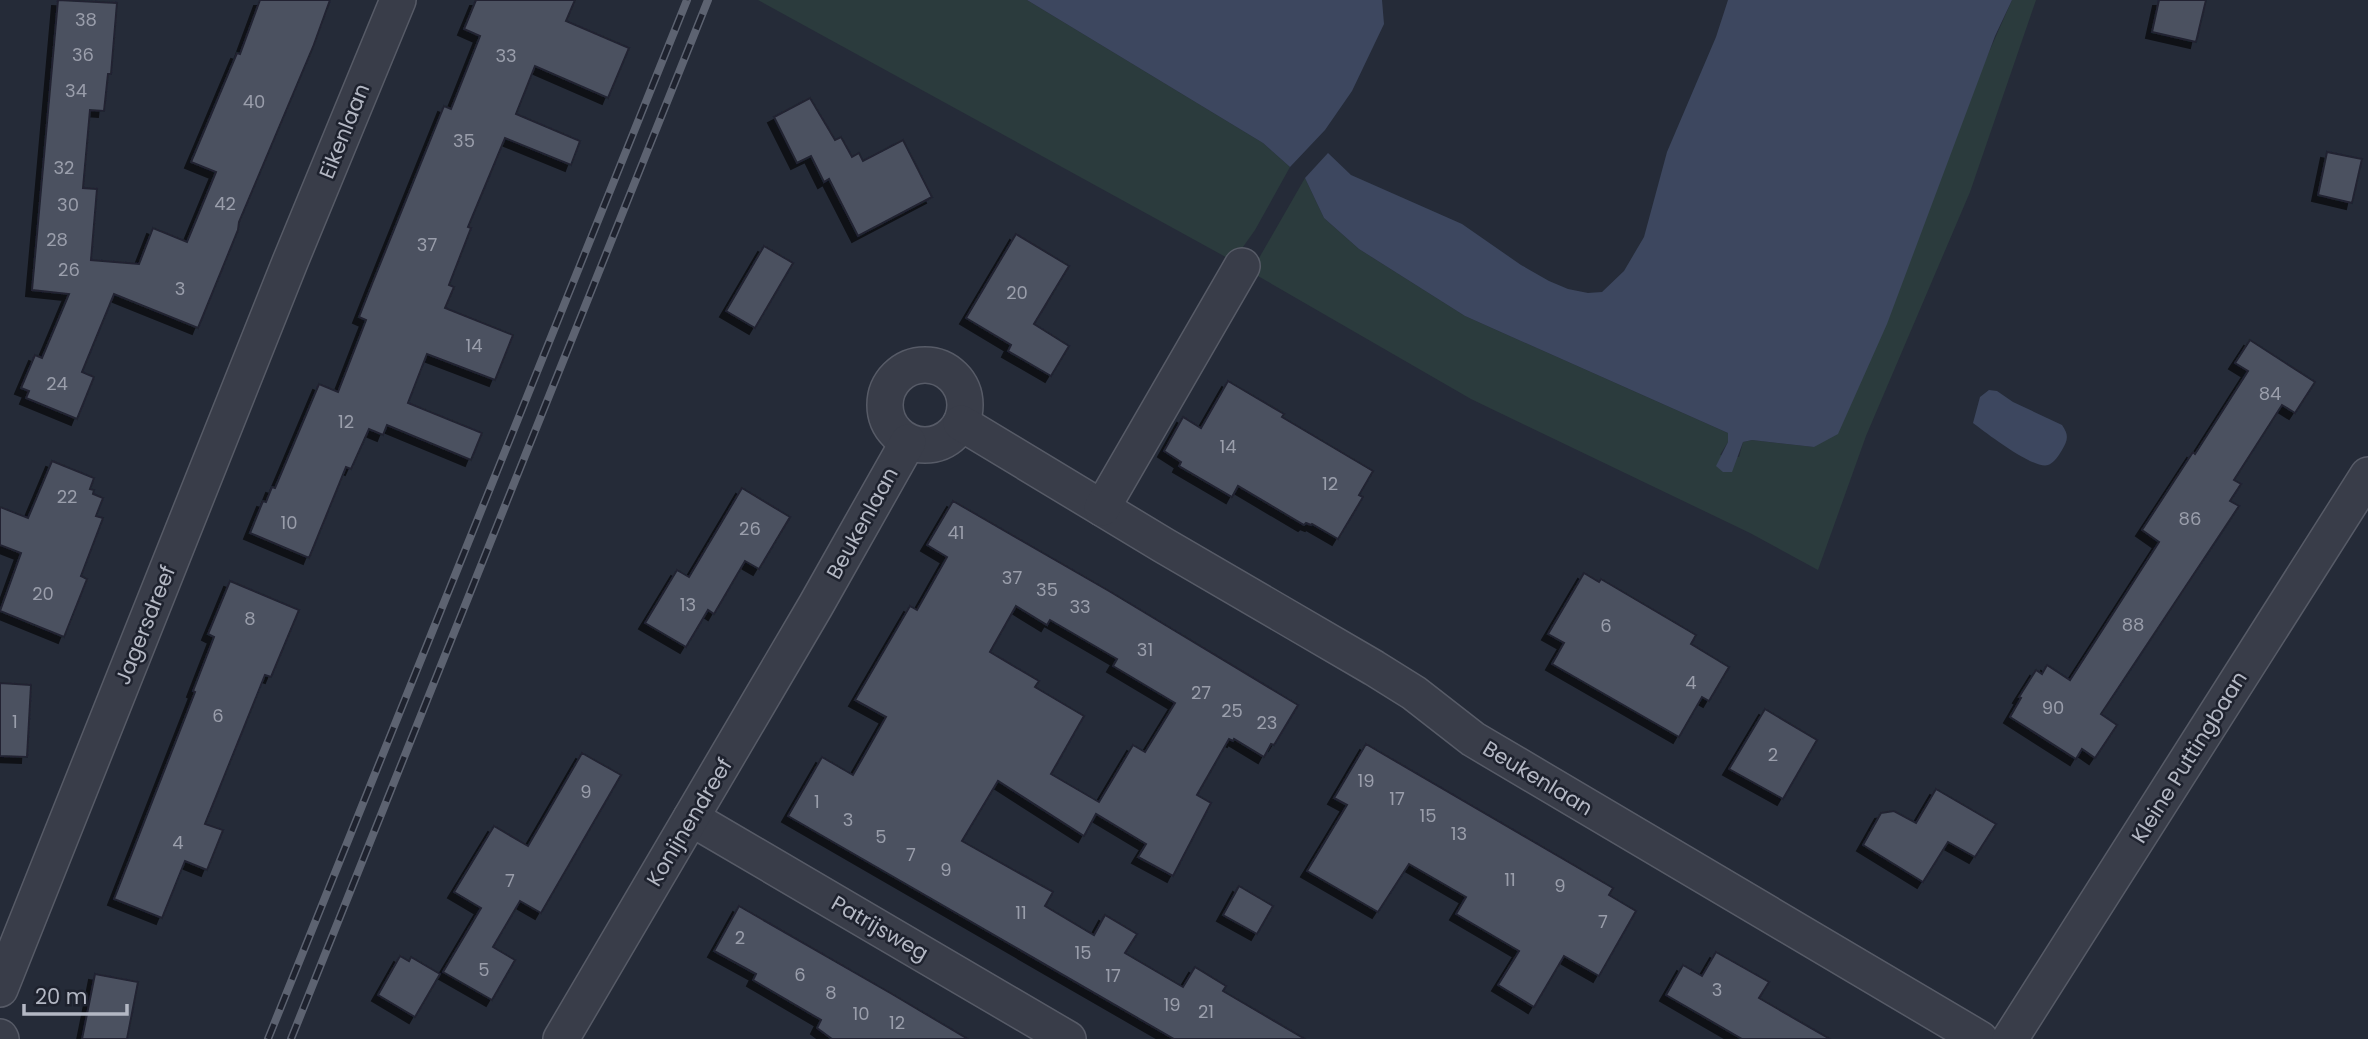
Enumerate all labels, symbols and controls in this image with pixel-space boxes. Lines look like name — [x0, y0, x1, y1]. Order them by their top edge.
house number: 38 — [75, 7, 97, 32]
house number: 36 — [72, 42, 94, 67]
house number: 33 — [495, 43, 517, 68]
house number: 34 — [65, 78, 87, 103]
street label: Eikenlaan — [312, 79, 376, 183]
house number: 40 — [243, 89, 265, 114]
house number: 35 — [453, 128, 475, 153]
house number: 32 — [54, 155, 74, 180]
house number: 42 — [214, 191, 236, 216]
house number: 30 — [57, 192, 79, 217]
house number: 28 — [46, 227, 68, 252]
house number: 37 — [417, 232, 437, 257]
house number: 26 — [58, 257, 80, 282]
house number: 3 — [175, 276, 185, 301]
house number: 20 — [1006, 280, 1028, 305]
house number: 14 — [465, 333, 483, 358]
house number: 24 — [46, 371, 68, 396]
house number: 84 — [2259, 381, 2281, 406]
house number: 12 — [338, 409, 354, 434]
house number: 14 — [1219, 434, 1237, 459]
street label: Beukenlaan — [819, 462, 905, 584]
house number: 12 — [1322, 471, 1338, 496]
house number: 22 — [57, 484, 77, 509]
house number: 86 — [2179, 506, 2201, 531]
house number: 10 — [280, 510, 298, 535]
house number: 26 — [739, 516, 761, 541]
house number: 41 — [947, 520, 965, 545]
street label: Jagersdreef — [108, 561, 182, 689]
house number: 37 — [1002, 565, 1022, 590]
house number: 35 — [1036, 577, 1058, 602]
house number: 20 — [32, 581, 54, 606]
house number: 13 — [680, 592, 696, 617]
house number: 33 — [1069, 594, 1091, 619]
house number: 8 — [244, 606, 256, 631]
house number: 88 — [2122, 612, 2144, 637]
house number: 6 — [1600, 613, 1612, 638]
house number: 31 — [1137, 637, 1153, 662]
street label: Kleine Puttingbaan — [2124, 665, 2254, 849]
house number: 4 — [1685, 670, 1697, 695]
house number: 27 — [1191, 680, 1211, 705]
house number: 90 — [2042, 695, 2064, 720]
house number: 25 — [1221, 698, 1243, 723]
house number: 6 — [212, 703, 224, 728]
house number: 1 — [12, 709, 18, 734]
house number: 23 — [1257, 710, 1277, 735]
street label: Beukenlaan — [1478, 734, 1598, 822]
house number: 2 — [1768, 742, 1778, 767]
street label: Konijnendreef — [639, 752, 739, 891]
house number: 19 — [1357, 768, 1375, 793]
house number: 9 — [580, 779, 592, 804]
house number: 17 — [1389, 786, 1405, 811]
house number: 1 — [814, 789, 820, 814]
house number: 15 — [1419, 803, 1437, 828]
house number: 3 — [843, 807, 853, 832]
house number: 13 — [1451, 821, 1467, 846]
house number: 5 — [875, 824, 887, 849]
house number: 4 — [172, 830, 184, 855]
house number: 7 — [906, 842, 916, 867]
house number: 9 — [940, 857, 952, 882]
house number: 11 — [1504, 867, 1516, 892]
house number: 7 — [505, 868, 515, 893]
house number: 9 — [1554, 873, 1566, 898]
street label: Patrijsweg — [826, 889, 934, 967]
house number: 11 — [1015, 900, 1027, 925]
house number: 7 — [1598, 909, 1608, 934]
house number: 2 — [735, 925, 745, 950]
house number: 15 — [1074, 940, 1092, 965]
house number: 5 — [478, 957, 490, 982]
house number: 6 — [794, 962, 806, 987]
house number: 17 — [1105, 963, 1121, 988]
scale bar — [24, 972, 128, 1016]
house number: 3 — [1712, 977, 1722, 1002]
house number: 8 — [825, 980, 837, 1005]
text: 20 m — [35, 982, 88, 1011]
house number: 19 — [1163, 992, 1181, 1017]
house number: 21 — [1198, 999, 1214, 1024]
house number: 10 — [852, 1001, 870, 1026]
house number: 12 — [889, 1010, 905, 1035]

